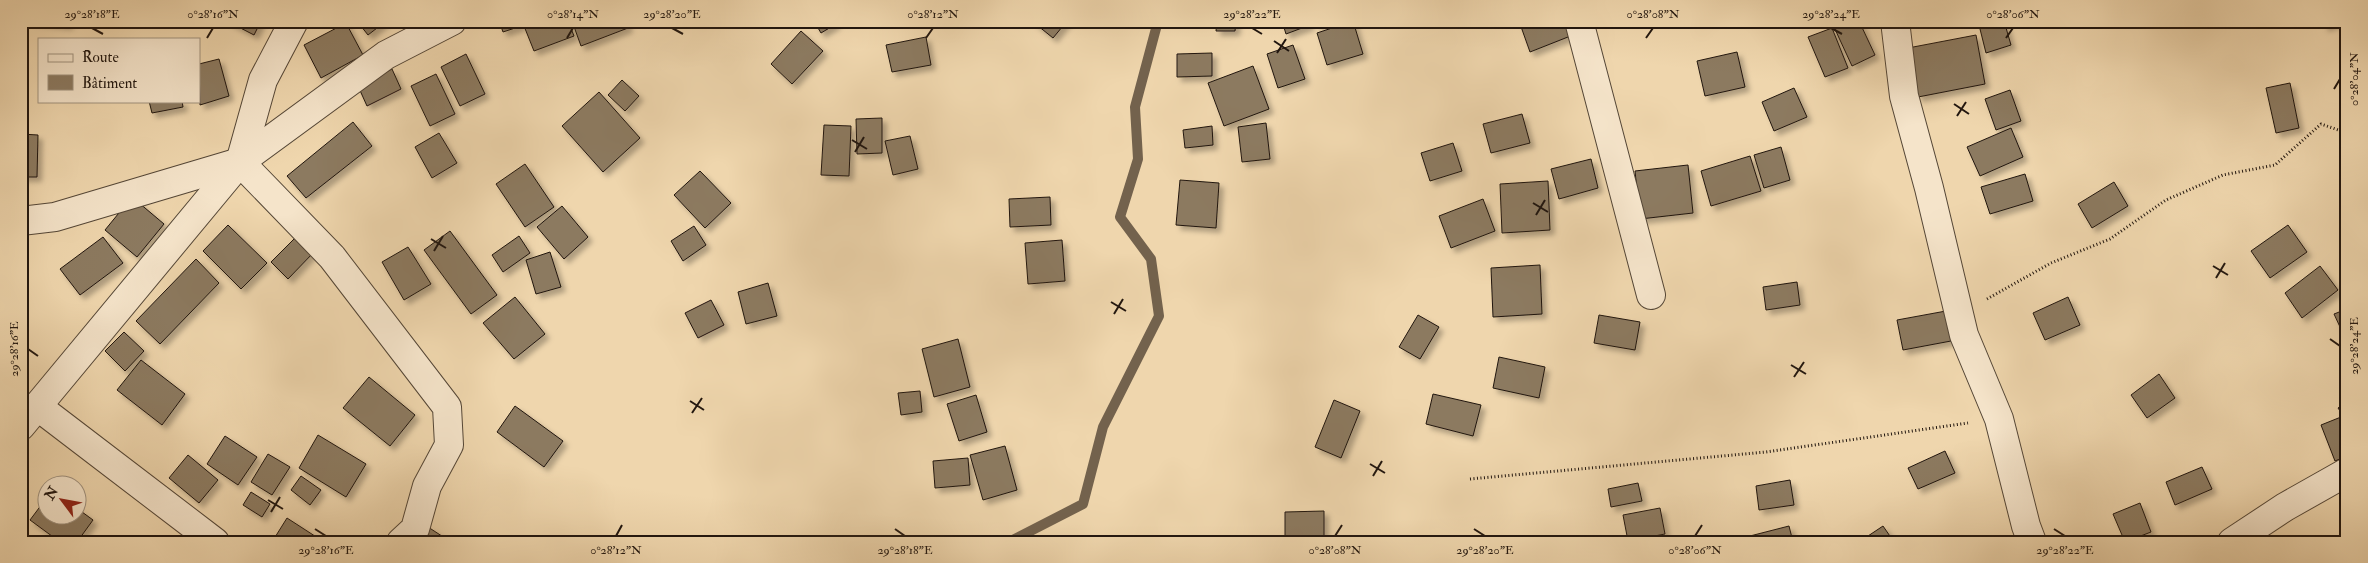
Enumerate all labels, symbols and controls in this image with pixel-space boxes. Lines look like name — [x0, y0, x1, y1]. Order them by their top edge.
text: 29°28'18"E — [64, 7, 120, 22]
text: 0°28'16"N — [187, 7, 239, 22]
text: 0°28'14"N — [547, 7, 599, 22]
text: 29°28'20"E — [643, 7, 701, 22]
text: 0°28'12"N — [907, 7, 959, 22]
text: 29°28'22"E — [1223, 7, 1281, 22]
text: 0°28'08"N — [1627, 7, 1680, 22]
text: 29°28'24"E — [1802, 7, 1860, 22]
text: 0°28'06"N — [1986, 7, 2040, 22]
legend — [38, 38, 200, 102]
text: Route — [82, 48, 119, 67]
text: 0°28'04"N — [2347, 52, 2362, 106]
text: Bâtiment — [82, 74, 137, 93]
text: 29°28'24"E — [2347, 317, 2362, 375]
text: 29°28'16"E — [7, 321, 22, 377]
north arrow — [38, 476, 88, 526]
text: N — [40, 483, 62, 504]
text: 29°28'16"E — [298, 543, 354, 558]
text: 0°28'12"N — [590, 543, 642, 558]
text: 29°28'18"E — [877, 543, 933, 558]
text: 0°28'08"N — [1309, 543, 1362, 558]
text: 29°28'20"E — [1456, 543, 1514, 558]
text: 0°28'06"N — [1668, 543, 1722, 558]
text: 29°28'22"E — [2036, 543, 2094, 558]

